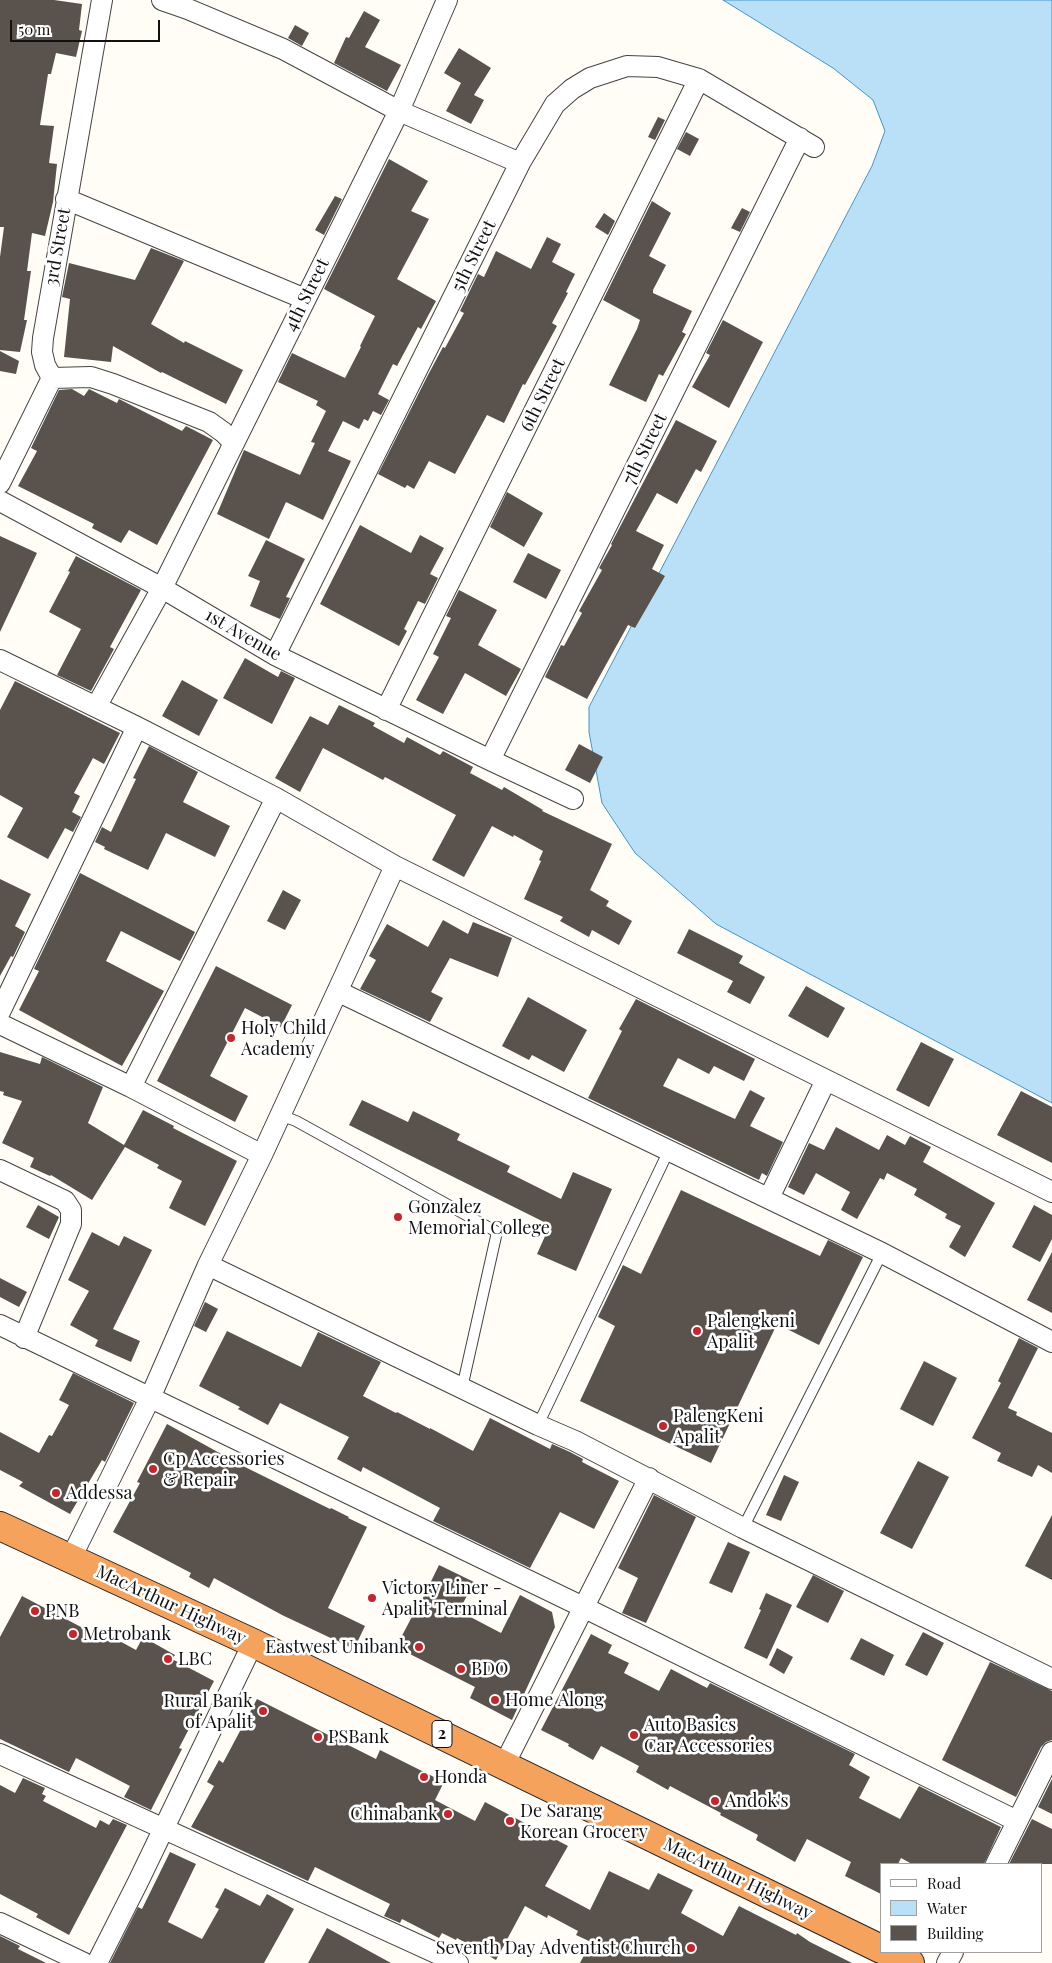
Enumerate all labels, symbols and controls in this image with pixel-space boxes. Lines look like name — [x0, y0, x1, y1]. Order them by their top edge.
scale bar — [12, 10, 162, 42]
text: 50 m — [18, 19, 50, 39]
street label: 3rd Street — [41, 206, 75, 288]
street label: 5th Street — [447, 217, 501, 295]
street label: 4th Street — [280, 255, 334, 335]
street label: 6th Street — [516, 355, 570, 435]
street label: 7th Street — [618, 410, 672, 488]
street label: 1st Avenue — [201, 604, 285, 666]
place label: Holy Child Academy — [241, 1017, 326, 1060]
marker: Holy Child Academy — [225, 1032, 237, 1044]
place label: Gonzalez Memorial College — [408, 1196, 550, 1238]
marker: Gonzalez Memorial College — [392, 1211, 404, 1223]
place label: Palengkeni Apalit — [707, 1310, 795, 1352]
marker: Palengkeni Apalit — [691, 1325, 703, 1337]
place label: PalengKeni Apalit — [673, 1405, 763, 1448]
marker: PalengKeni Apalit — [657, 1420, 669, 1432]
place label: Cp Accessories & Repair — [163, 1448, 285, 1490]
marker: Cp Accessories & Repair — [147, 1463, 159, 1475]
place label: Addessa — [66, 1482, 132, 1504]
marker: Addessa — [50, 1487, 62, 1499]
street label: MacArthur Highway — [93, 1561, 249, 1649]
place label: Victory Liner - Apalit Terminal — [382, 1577, 508, 1620]
marker: Victory Liner - Apalit Terminal — [366, 1592, 378, 1604]
place label: PNB — [45, 1600, 79, 1622]
marker: PNB — [29, 1605, 41, 1617]
place label: Metrobank — [83, 1623, 171, 1645]
marker: Metrobank — [67, 1628, 79, 1640]
place label: Eastwest Unibank — [265, 1636, 409, 1658]
marker: Eastwest Unibank — [413, 1641, 425, 1653]
place label: LBC — [178, 1648, 212, 1670]
marker: LBC — [162, 1653, 174, 1665]
place label: BDO — [471, 1658, 508, 1680]
marker: BDO — [455, 1663, 467, 1675]
place label: Home Along — [505, 1689, 604, 1711]
place label: Rural Bank of Apalit — [163, 1690, 253, 1732]
marker: Home Along — [489, 1694, 501, 1706]
marker: Rural Bank of Apalit — [257, 1705, 269, 1717]
place label: Auto Basics Car Accessories — [644, 1714, 772, 1756]
road number: 2 — [432, 1720, 452, 1748]
place label: PSBank — [328, 1726, 389, 1748]
marker: Auto Basics Car Accessories — [628, 1729, 640, 1741]
marker: PSBank — [312, 1731, 324, 1743]
place label: Honda — [434, 1766, 487, 1788]
marker: Honda — [418, 1771, 430, 1783]
place label: Andok's — [725, 1790, 789, 1812]
marker: Andok's — [709, 1795, 721, 1807]
place label: De Sarang Korean Grocery — [520, 1800, 648, 1842]
place label: Chinabank — [350, 1803, 438, 1825]
marker: Chinabank — [442, 1808, 454, 1820]
marker: De Sarang Korean Grocery — [504, 1815, 516, 1827]
street label: MacArthur Highway — [660, 1834, 816, 1924]
legend — [880, 1863, 1042, 1953]
text: Road — [927, 1873, 961, 1893]
text: Water — [927, 1898, 967, 1918]
text: Building — [927, 1923, 983, 1943]
place label: Seventh Day Adventist Church — [436, 1937, 681, 1959]
marker: Seventh Day Adventist Church — [685, 1942, 697, 1954]

